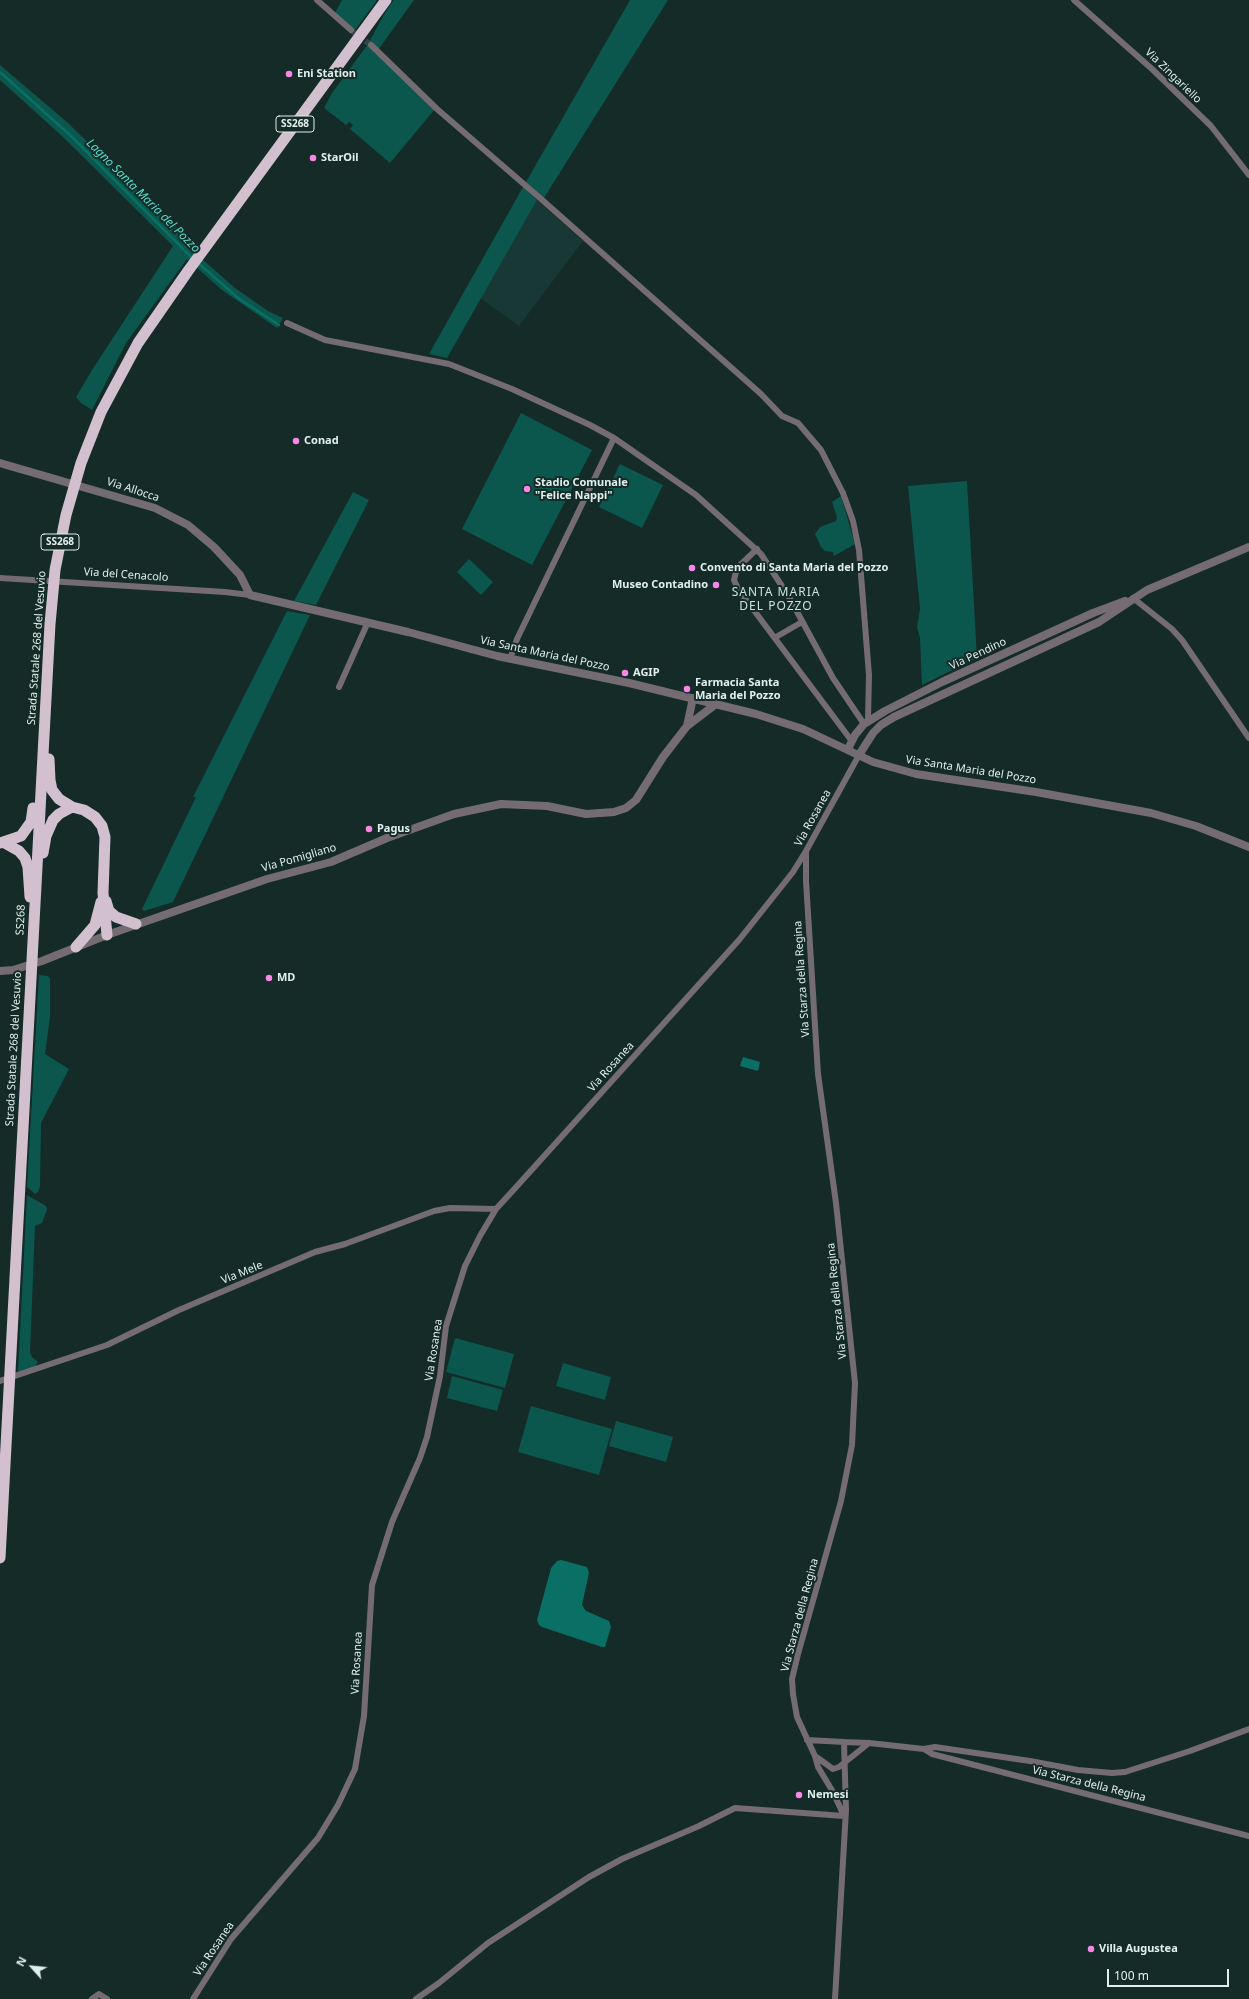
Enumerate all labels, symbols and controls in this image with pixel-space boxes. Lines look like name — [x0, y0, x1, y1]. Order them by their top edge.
street label: Via Zingariello — [1142, 46, 1204, 106]
place label: Eni Station — [297, 67, 356, 81]
marker: Eni Station — [284, 69, 294, 79]
road number: SS268 — [276, 116, 314, 132]
water label: Lagno Santa Maria del Pozzo — [83, 136, 203, 256]
place label: StarOil — [321, 151, 359, 165]
marker: StarOil — [308, 153, 318, 163]
place label: Conad — [304, 434, 339, 448]
marker: Conad — [291, 436, 301, 446]
street label: Via Allocca — [105, 475, 161, 505]
place label: Stadio Comunale "Felice Nappi" — [535, 476, 628, 502]
marker: Stadio Comunale "Felice Nappi" — [522, 484, 532, 494]
road number: SS268 — [41, 534, 79, 550]
place label: Convento di Santa Maria del Pozzo — [700, 561, 888, 575]
marker: Convento di Santa Maria del Pozzo — [687, 563, 697, 573]
street label: Via del Cenacolo — [83, 565, 169, 585]
street label: Strada Statale 268 del Vesuvio — [25, 570, 49, 726]
place label: Museo Contadino — [612, 578, 708, 592]
marker: Museo Contadino — [711, 580, 721, 590]
district label: SANTA MARIA DEL POZZO — [732, 586, 820, 614]
street label: Via Santa Maria del Pozzo — [479, 634, 611, 674]
street label: Via Pendino — [947, 635, 1009, 673]
place label: AGIP — [633, 666, 659, 680]
marker: AGIP — [620, 668, 630, 678]
place label: Farmacia Santa Maria del Pozzo — [695, 676, 781, 702]
marker: Farmacia Santa Maria del Pozzo — [682, 684, 692, 694]
street label: Via Santa Maria del Pozzo — [905, 753, 1037, 787]
street label: Via Rosanea — [792, 787, 834, 849]
place label: Pagus — [377, 822, 410, 836]
marker: Pagus — [364, 824, 374, 834]
street label: Via Pomigliano — [260, 841, 338, 875]
street label: SS268 — [14, 904, 28, 936]
street label: Via Starza della Regina — [791, 920, 813, 1038]
street label: Strada Statale 268 del Vesuvio — [3, 971, 25, 1127]
place label: MD — [277, 971, 295, 985]
marker: MD — [264, 973, 274, 983]
street label: Via Rosanea — [585, 1039, 637, 1095]
street label: Via Starza della Regina — [824, 1242, 850, 1360]
street label: Via Mele — [219, 1259, 265, 1287]
street label: Via Rosanea — [423, 1318, 445, 1382]
street label: Via Starza della Regina — [779, 1557, 821, 1673]
street label: Via Rosanea — [349, 1631, 365, 1695]
street label: Via Starza della Regina — [1031, 1763, 1147, 1805]
place label: Nemesi — [807, 1788, 849, 1802]
marker: Nemesi — [794, 1790, 804, 1800]
street label: Via Rosanea — [191, 1919, 237, 1979]
place label: Villa Augustea — [1099, 1942, 1178, 1956]
marker: Villa Augustea — [1086, 1944, 1096, 1954]
north arrow — [12, 1947, 52, 1987]
text: N — [12, 1954, 30, 1969]
scale bar — [1109, 1961, 1231, 1987]
text: 100 m — [1114, 1967, 1149, 1984]

